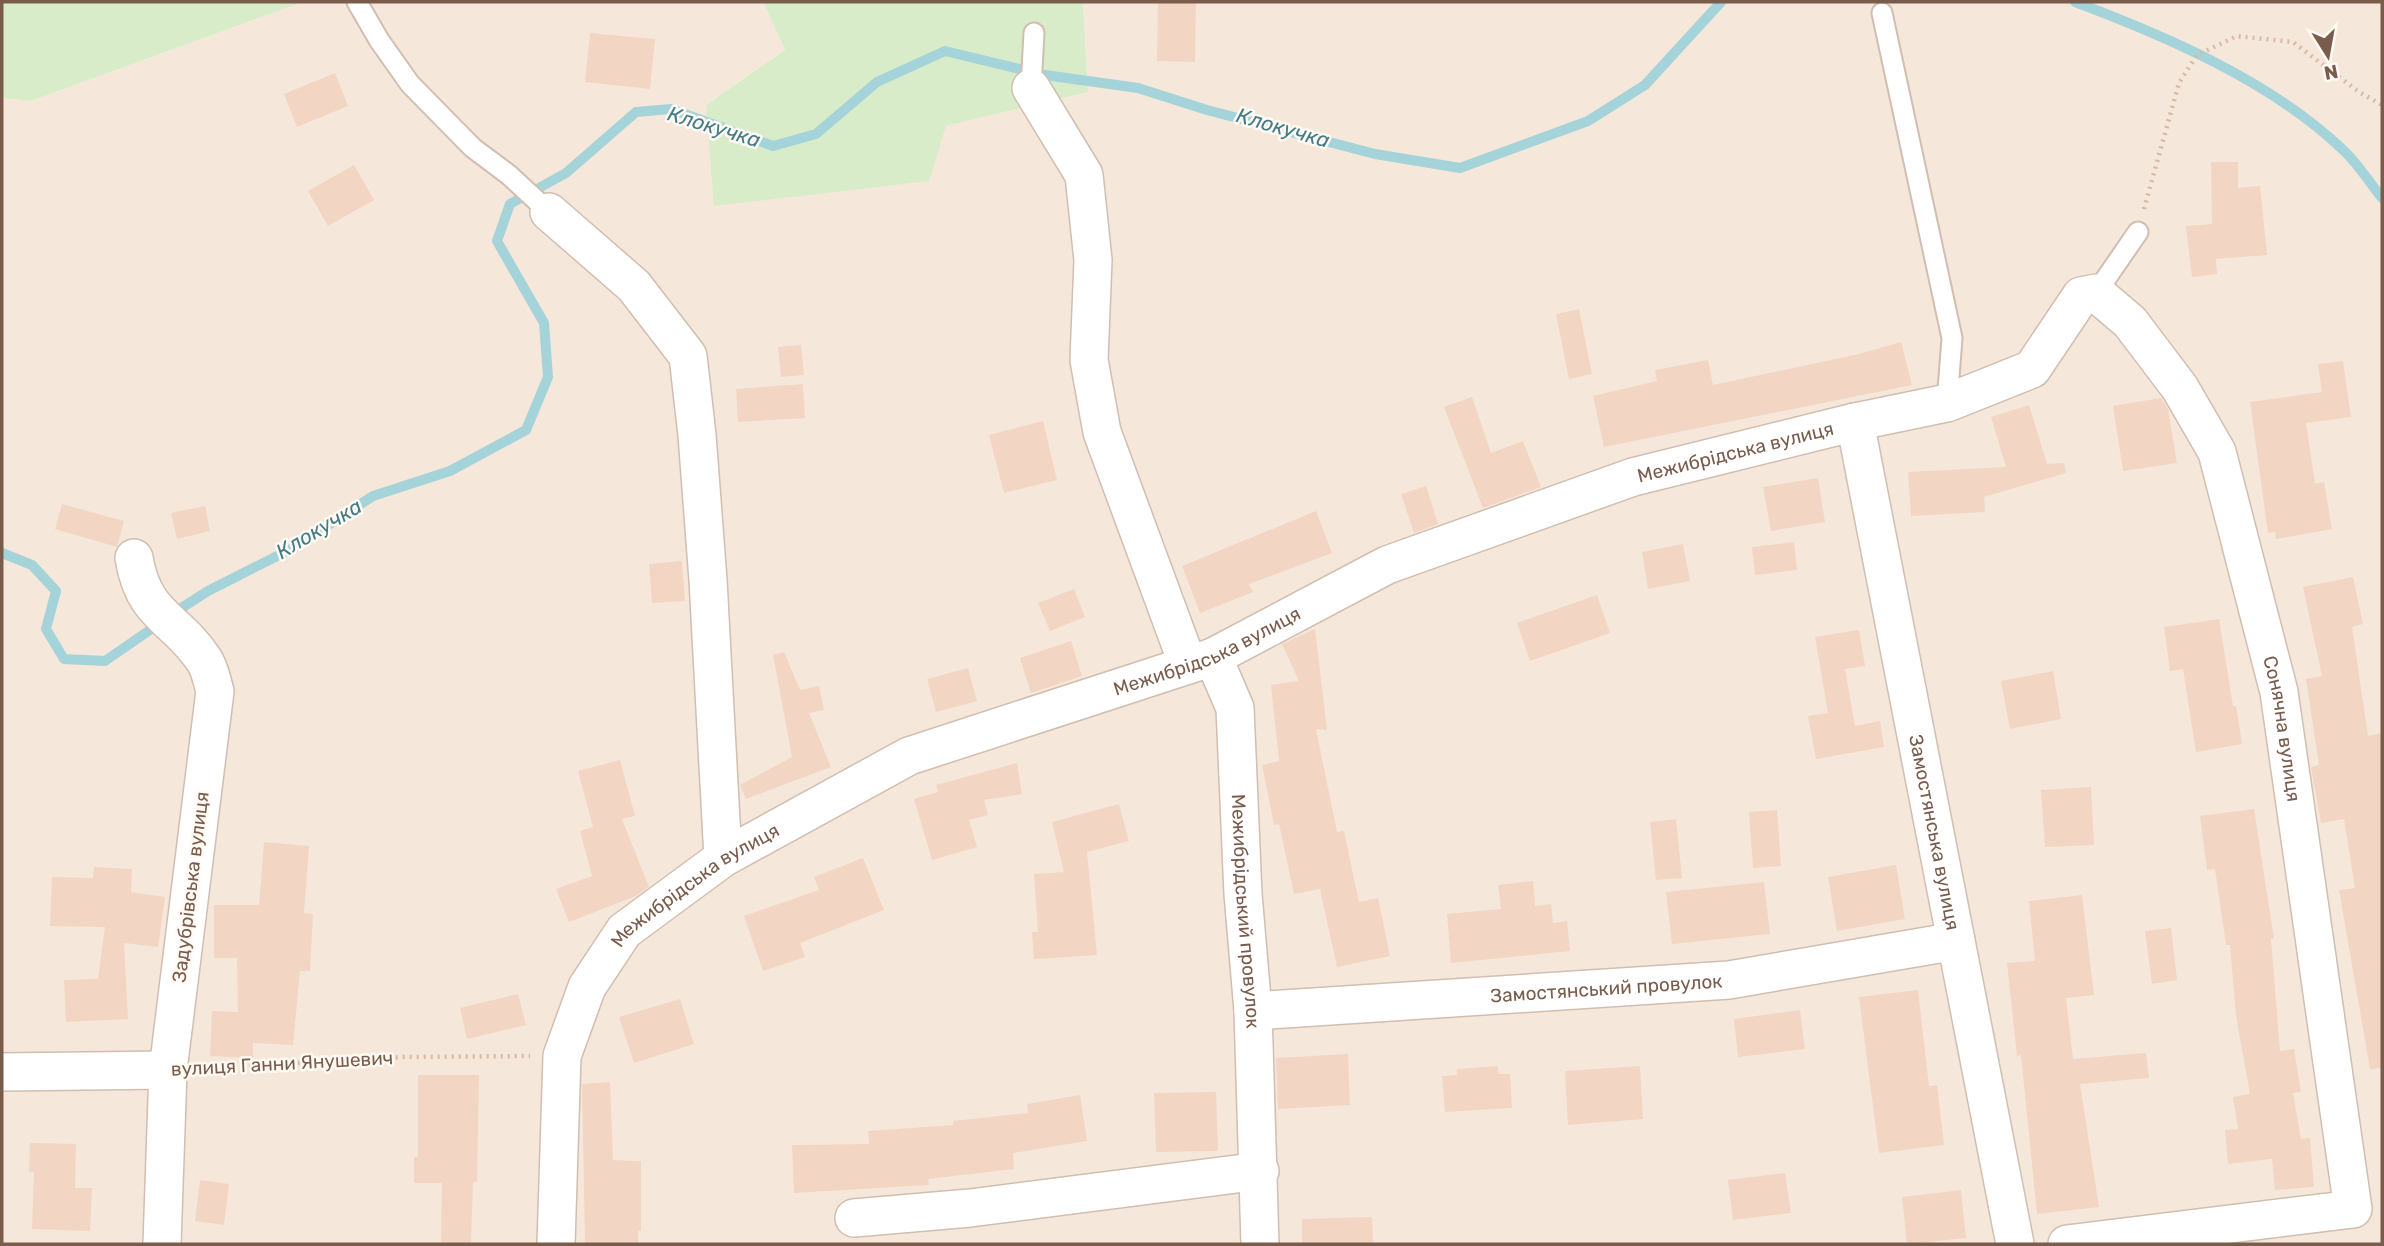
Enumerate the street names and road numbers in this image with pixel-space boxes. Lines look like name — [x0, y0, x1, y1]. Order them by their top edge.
street label: Межибрідська вулиця — [1635, 417, 1836, 488]
street label: Межибрідська вулиця — [1111, 602, 1305, 701]
street label: Сонячна вулиця — [2258, 653, 2306, 803]
street label: Замостянська вулиця — [1904, 733, 1965, 932]
street label: Задубрівська вулиця — [167, 790, 214, 984]
street label: Межибрідський провулок — [1227, 793, 1265, 1029]
street label: Межибрідська вулиця — [606, 818, 783, 951]
street label: Замостянський провулок — [1490, 969, 1723, 1008]
street label: вулиця Ганни Янушевич — [170, 1046, 394, 1081]

